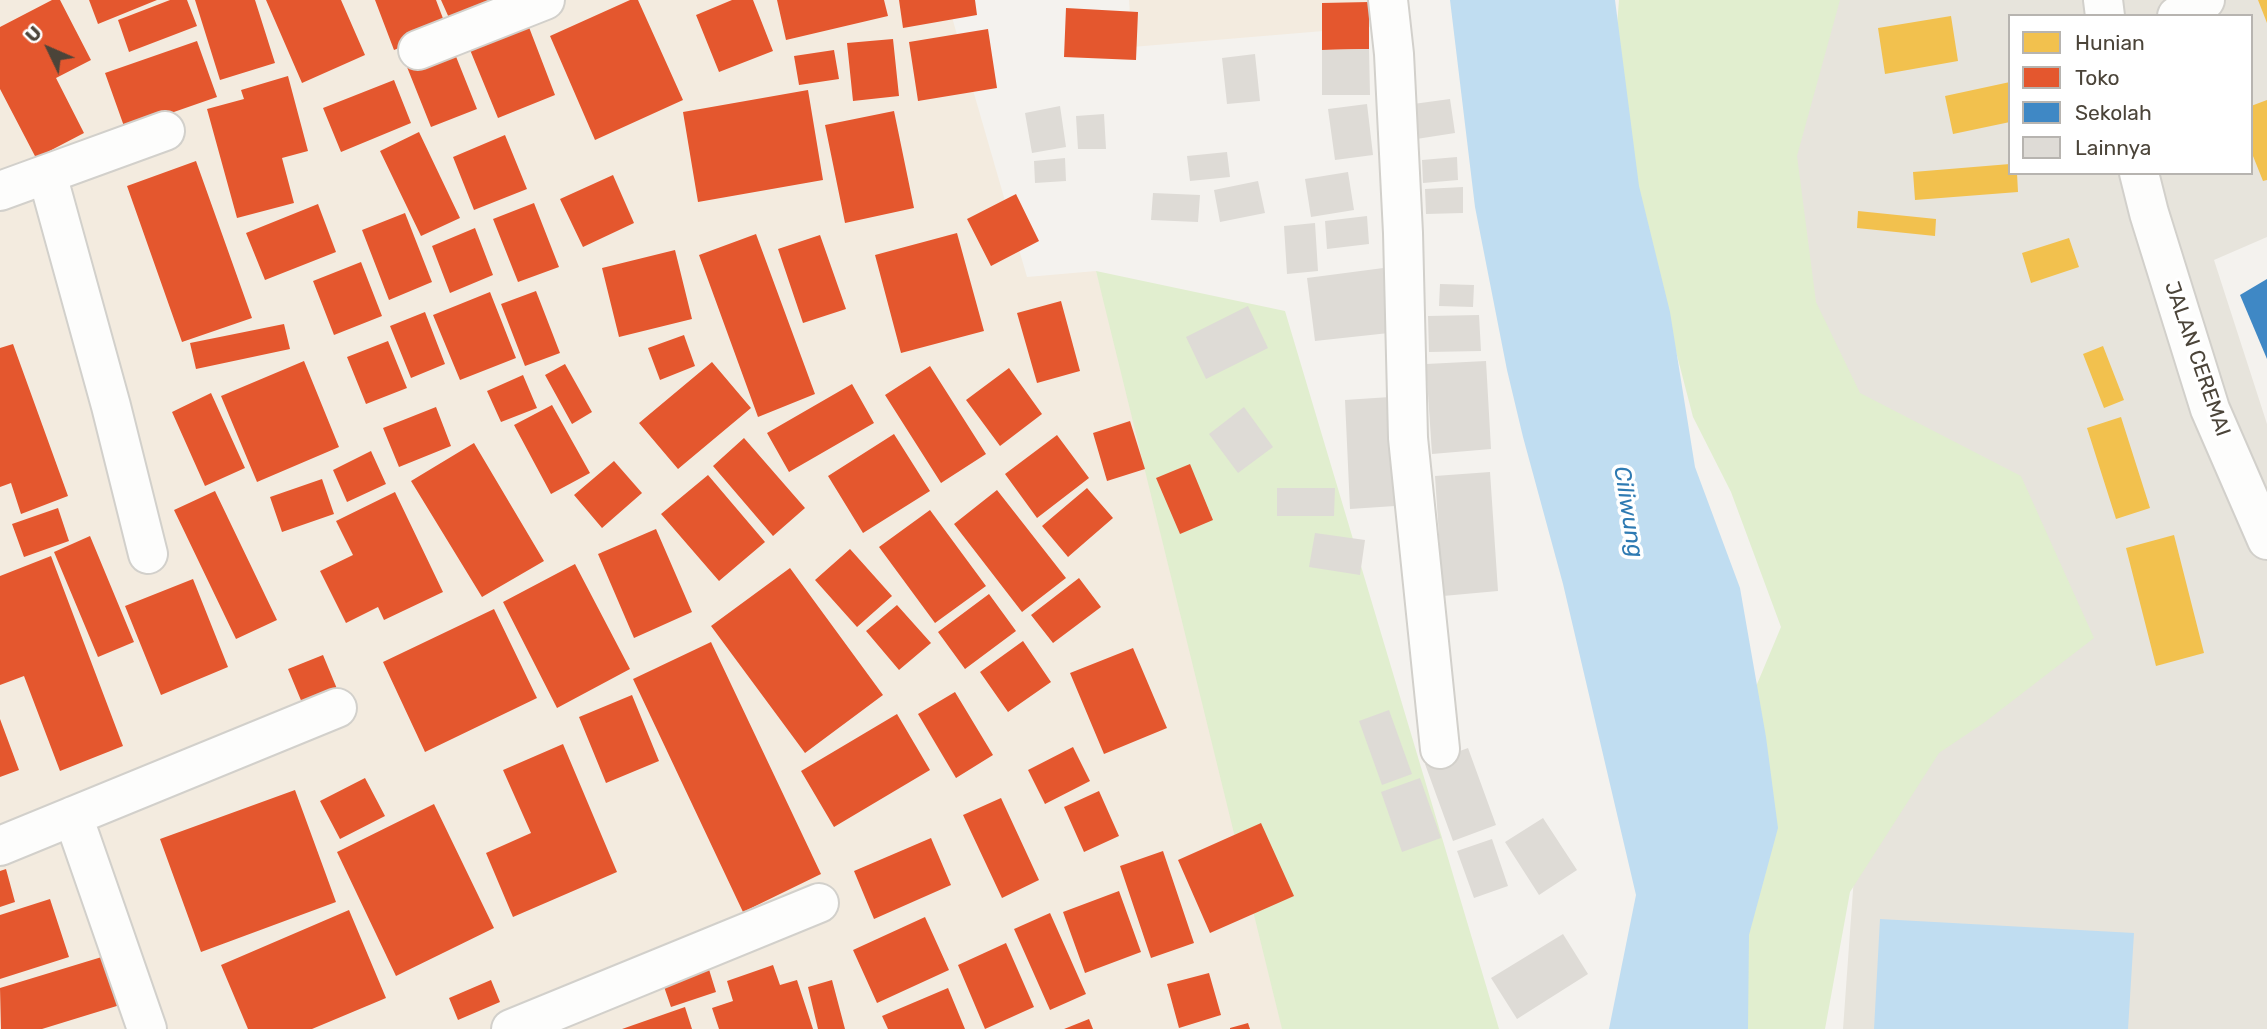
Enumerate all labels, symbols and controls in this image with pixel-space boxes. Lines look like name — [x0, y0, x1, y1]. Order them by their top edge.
north arrow — [14, 14, 84, 84]
legend — [2008, 14, 2253, 175]
text: U — [20, 21, 47, 47]
text: Hunian — [2075, 30, 2145, 55]
text: Toko — [2075, 65, 2120, 90]
text: Sekolah — [2075, 100, 2152, 125]
text: Lainnya — [2075, 135, 2151, 160]
street label: JALAN CEREMAI — [2159, 278, 2235, 440]
water label: Ciliwung — [1607, 464, 1649, 560]

